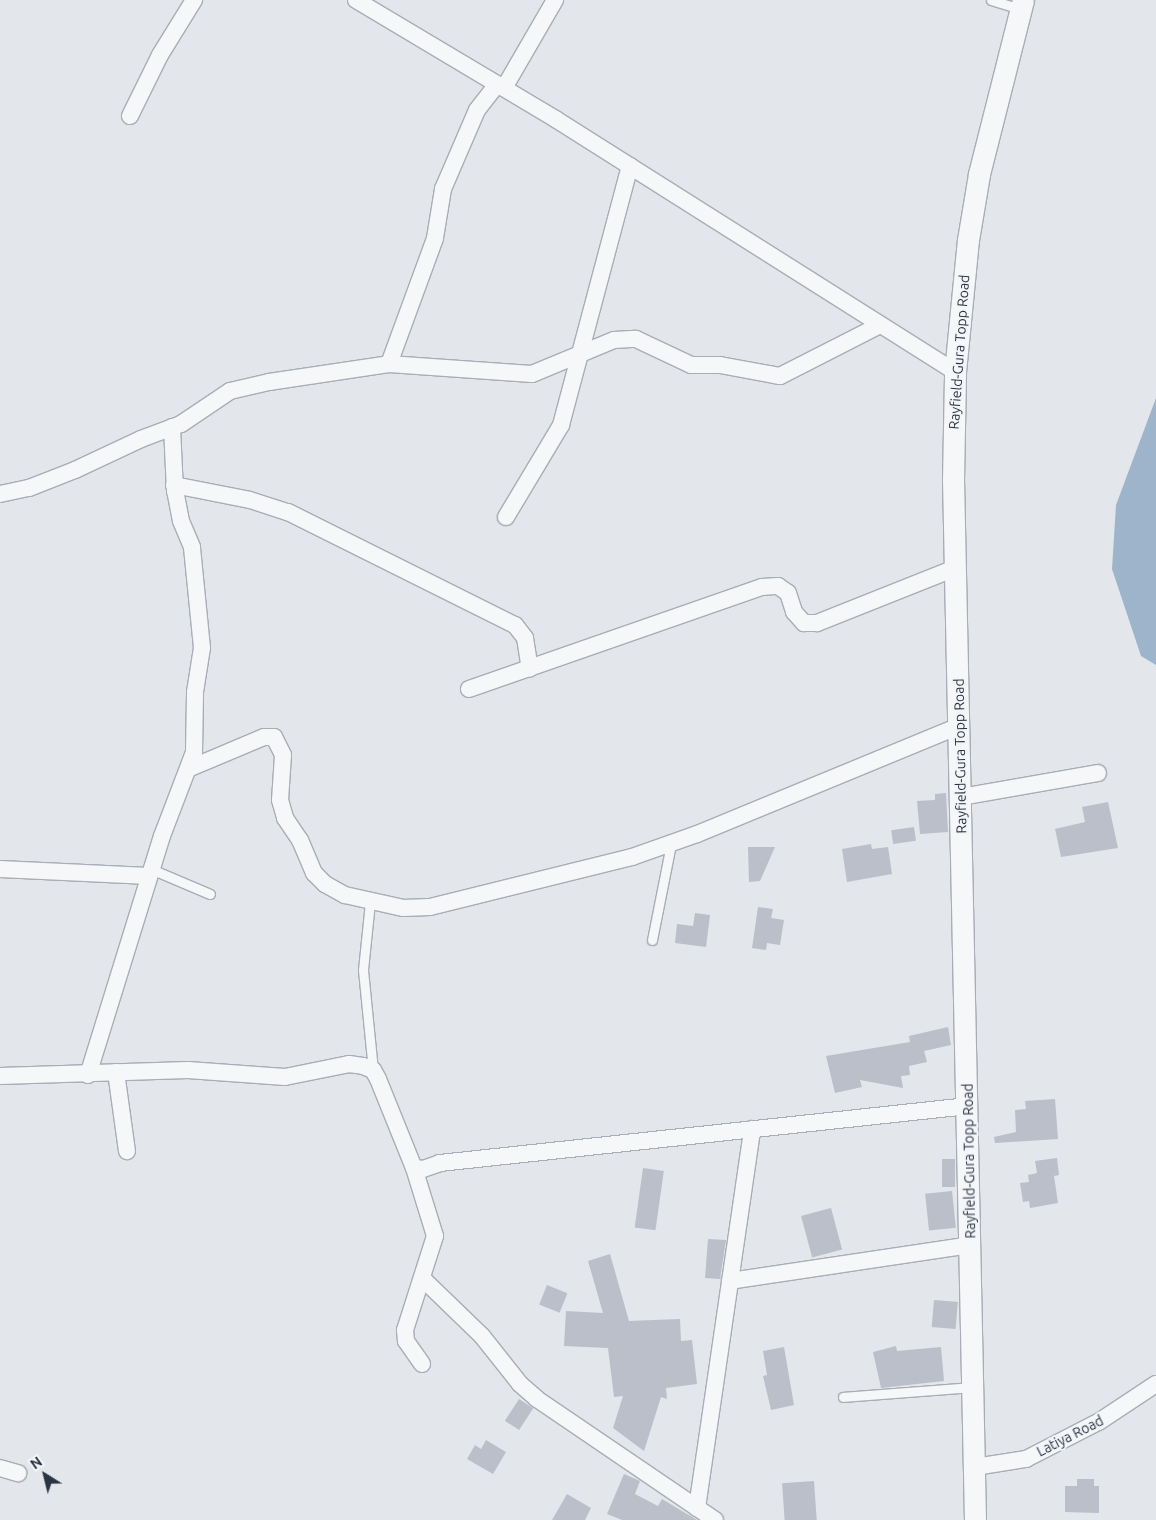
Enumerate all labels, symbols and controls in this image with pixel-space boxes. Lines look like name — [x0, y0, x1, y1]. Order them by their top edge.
street label: Rayfield-Gura Topp Road — [945, 274, 973, 430]
street label: Rayfield-Gura Topp Road — [950, 678, 970, 834]
street label: Rayfield-Gura Topp Road — [959, 1083, 979, 1239]
street label: Latiya Road — [1034, 1412, 1106, 1460]
north arrow — [20, 1450, 70, 1500]
text: N — [27, 1453, 45, 1472]

